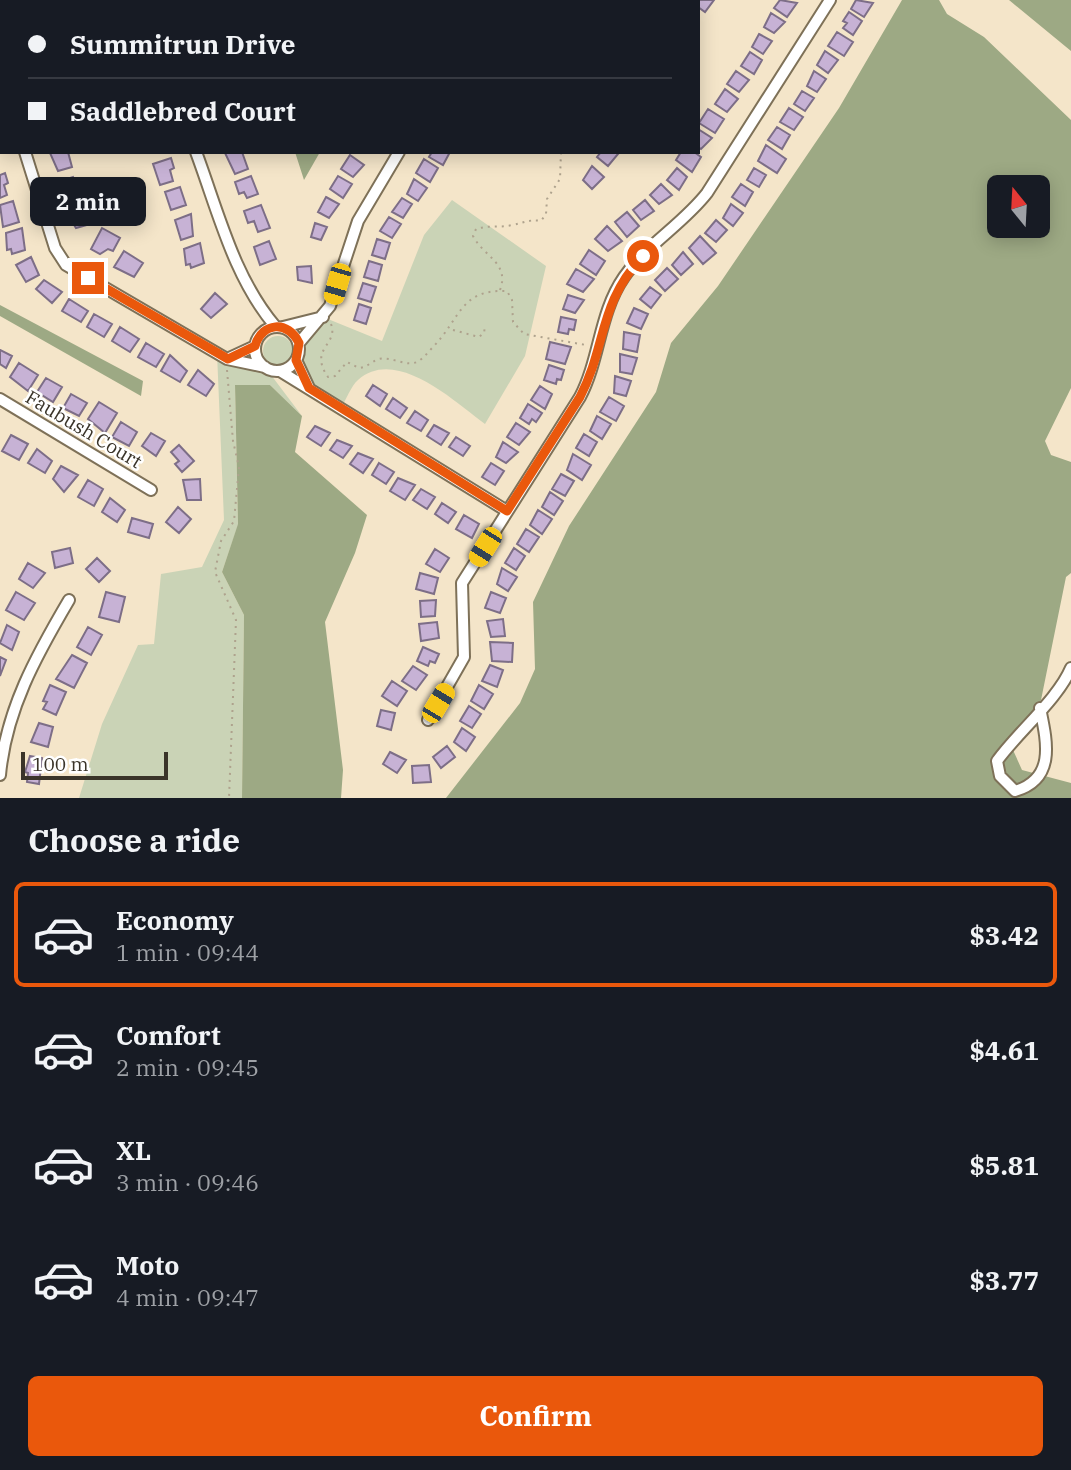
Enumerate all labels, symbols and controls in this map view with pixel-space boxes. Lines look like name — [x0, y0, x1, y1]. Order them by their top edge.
text: Summitrun Drive — [70, 27, 295, 61]
text: Saddlebred Court — [70, 94, 296, 128]
north arrow — [987, 175, 1050, 238]
map controls — [987, 175, 1050, 238]
callout: 2 min — [30, 176, 146, 226]
text: 2 min — [56, 186, 120, 216]
route start — [627, 240, 659, 272]
car — [322, 261, 353, 307]
route end — [72, 262, 104, 294]
street label: Faubush Court — [21, 385, 147, 473]
car — [465, 524, 506, 570]
car — [419, 680, 458, 726]
scale bar — [21, 749, 168, 781]
text: 100 m — [32, 752, 89, 776]
text: Choose a ride — [28, 819, 240, 861]
icon: car — [32, 903, 95, 966]
text: Economy — [116, 903, 234, 937]
text: $3.42 — [969, 918, 1039, 952]
text: 1 min · 09:44 — [116, 937, 259, 967]
icon: car — [32, 1018, 95, 1081]
text: Comfort — [116, 1018, 221, 1052]
text: $4.61 — [969, 1033, 1039, 1067]
text: 2 min · 09:45 — [116, 1052, 259, 1082]
icon: car — [32, 1133, 95, 1196]
text: XL — [116, 1133, 151, 1167]
text: $5.81 — [969, 1148, 1039, 1182]
text: 3 min · 09:46 — [116, 1167, 259, 1197]
icon: car — [32, 1248, 95, 1311]
text: Moto — [116, 1248, 179, 1282]
text: $3.77 — [969, 1263, 1039, 1297]
text: 4 min · 09:47 — [116, 1282, 259, 1312]
button: Confirm — [28, 1376, 1043, 1456]

